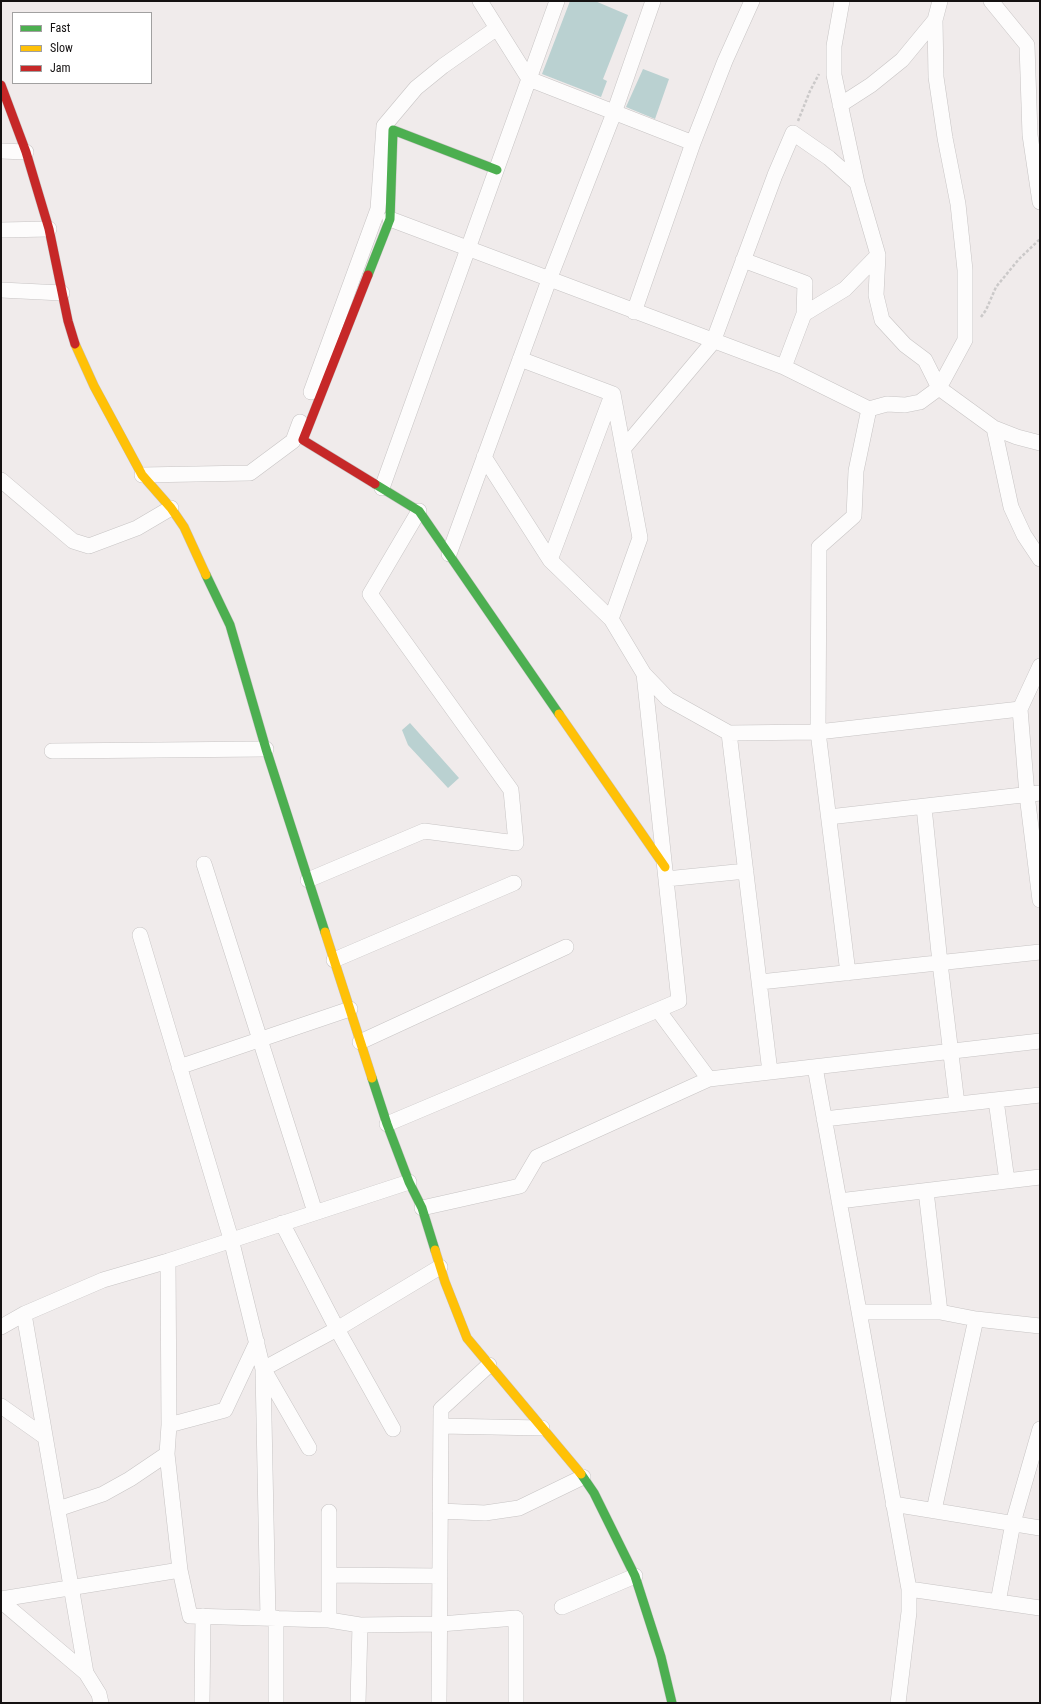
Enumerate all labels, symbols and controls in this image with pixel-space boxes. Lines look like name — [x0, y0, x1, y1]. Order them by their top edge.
legend — [12, 12, 152, 84]
text: Fast — [50, 21, 70, 35]
text: Slow — [50, 41, 73, 55]
text: Jam — [50, 61, 71, 75]

